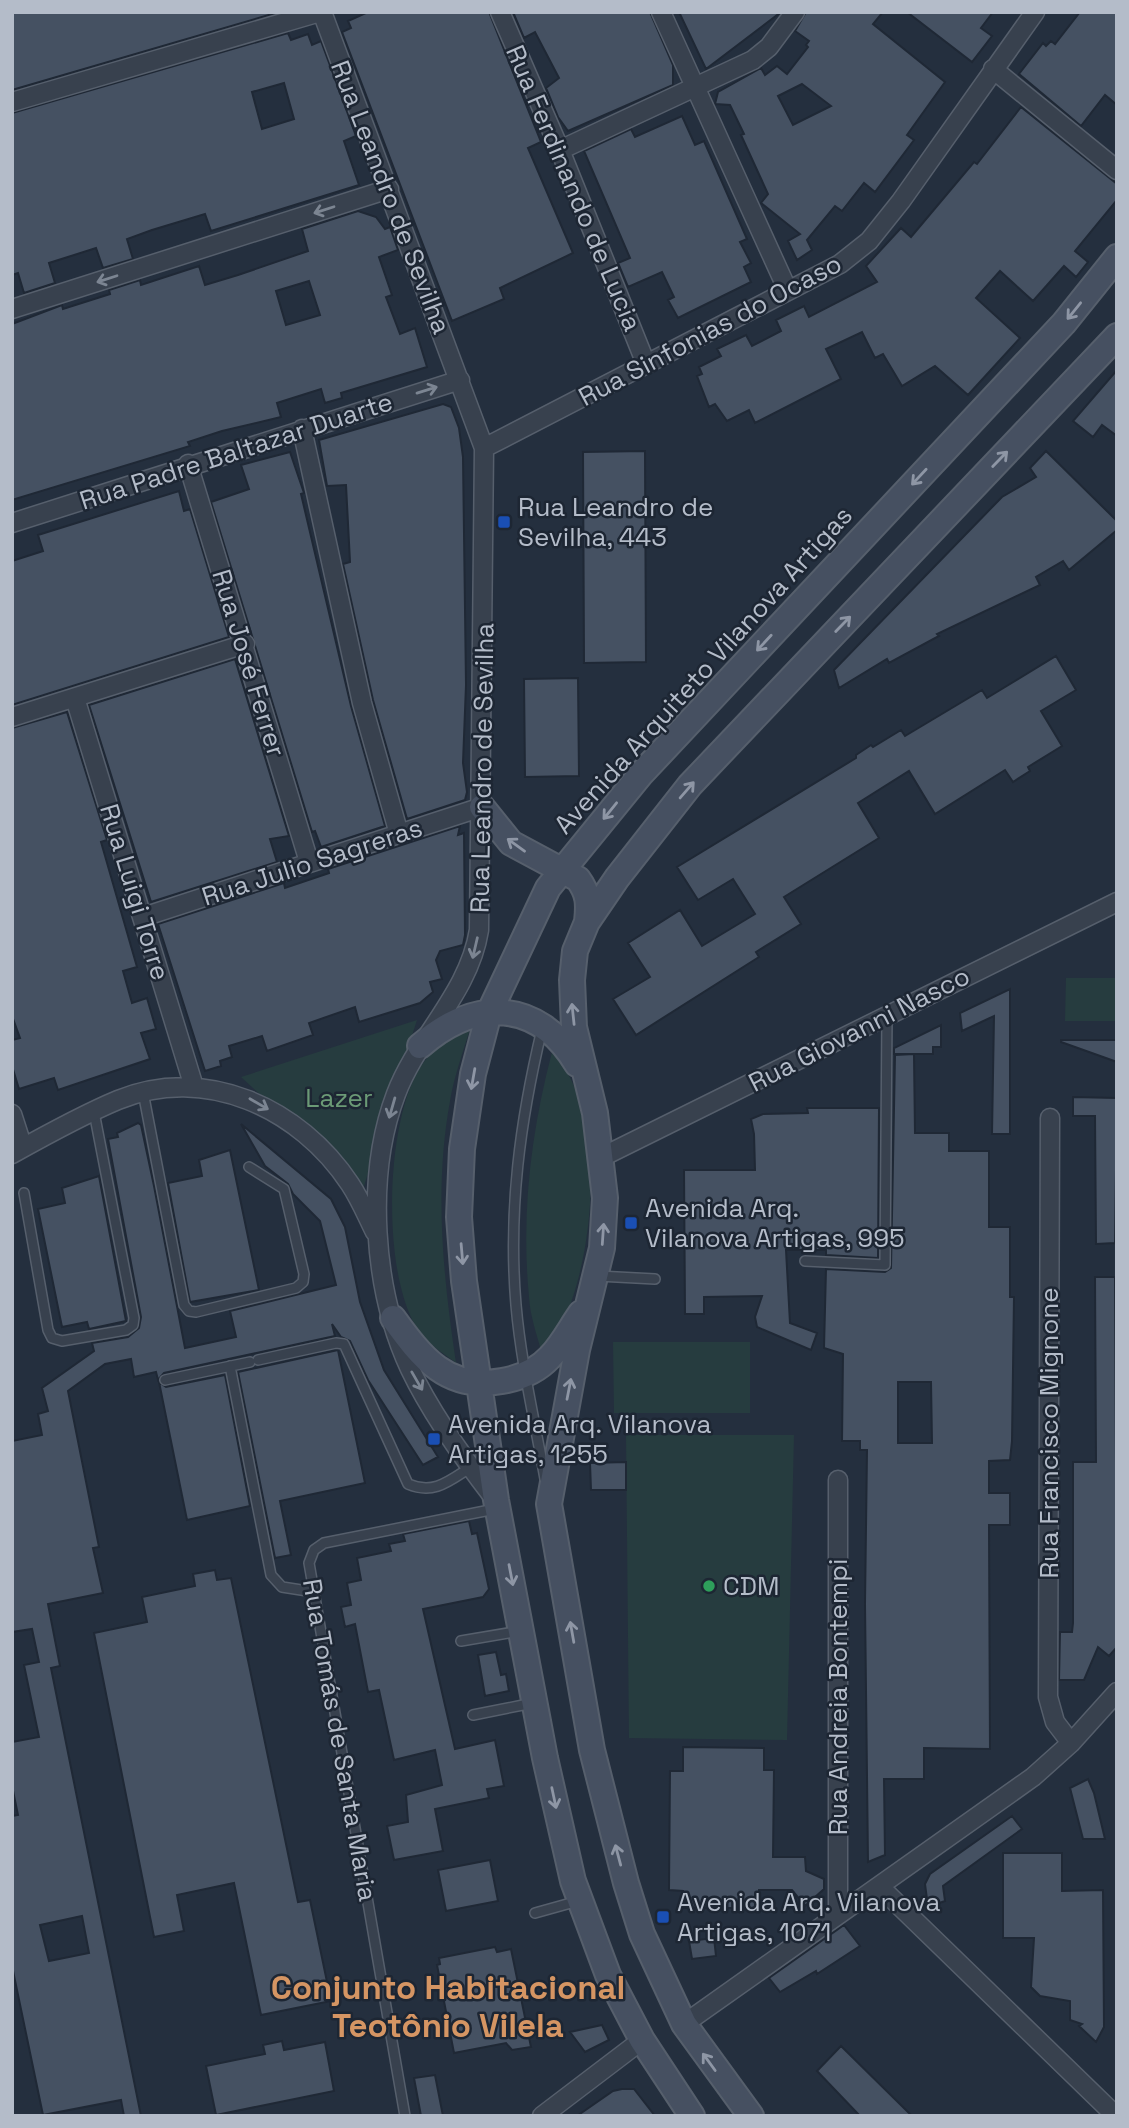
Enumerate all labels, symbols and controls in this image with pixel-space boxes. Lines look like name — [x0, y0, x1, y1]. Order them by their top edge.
street label: Rua Ferdinando de Lucia — [498, 40, 650, 336]
street label: Rua Leandro de Sevilha — [323, 55, 459, 339]
one-way arrow — [313, 204, 335, 217]
street label: Rua Sinfonias do Ocaso — [573, 246, 847, 414]
one-way arrow — [97, 274, 119, 286]
one-way arrow — [1066, 301, 1082, 319]
one-way arrow — [416, 383, 438, 396]
street label: Rua Padre Baltazar Duarte — [75, 384, 397, 518]
one-way arrow — [992, 450, 1008, 468]
one-way arrow — [911, 468, 928, 485]
place label: Rua Leandro de Sevilha, 443 — [518, 490, 713, 554]
street label: Avenida Arquiteto Vilanova Artigas — [546, 499, 860, 841]
marker: Rua Leandro de Sevilha, 443 — [496, 514, 512, 530]
street label: Rua José Ferrer — [204, 565, 294, 761]
one-way arrow — [835, 616, 852, 633]
street label: Rua Leandro de Sevilha — [462, 622, 502, 913]
one-way arrow — [755, 634, 772, 651]
one-way arrow — [679, 781, 695, 799]
street label: Rua Luigi Torre — [92, 800, 178, 984]
one-way arrow — [603, 802, 618, 820]
street label: Rua Julio Sagreras — [197, 810, 427, 914]
one-way arrow — [507, 838, 526, 853]
one-way arrow — [468, 936, 482, 959]
street label: Rua Giovanni Nasco — [743, 958, 975, 1100]
one-way arrow — [566, 1003, 579, 1026]
one-way arrow — [466, 1067, 479, 1090]
park label: Lazer — [305, 1081, 373, 1115]
one-way arrow — [385, 1096, 398, 1119]
one-way arrow — [248, 1097, 268, 1111]
place label: Avenida Arq. Vilanova Artigas, 995 — [645, 1191, 905, 1255]
marker: Avenida Arq. Vilanova Artigas, 995 — [623, 1215, 639, 1231]
one-way arrow — [597, 1223, 610, 1246]
one-way arrow — [456, 1242, 469, 1265]
street label: Rua Francisco Mignone — [1032, 1287, 1066, 1579]
one-way arrow — [410, 1371, 424, 1391]
one-way arrow — [563, 1378, 577, 1401]
place label: Avenida Arq. Vilanova Artigas, 1255 — [448, 1407, 712, 1471]
marker: Avenida Arq. Vilanova Artigas, 1255 — [426, 1431, 442, 1447]
street label: Rua Andreia Bontempi — [821, 1559, 855, 1835]
one-way arrow — [505, 1563, 519, 1586]
place label: CDM — [723, 1569, 779, 1603]
street label: Rua Tomás de Santa Maria — [295, 1576, 385, 1904]
marker: CDM — [701, 1578, 717, 1594]
one-way arrow — [565, 1621, 578, 1644]
one-way arrow — [548, 1787, 561, 1809]
one-way arrow — [611, 1844, 624, 1867]
place label: Avenida Arq. Vilanova Artigas, 1071 — [677, 1885, 941, 1949]
marker: Avenida Arq. Vilanova Artigas, 1071 — [655, 1909, 671, 1925]
district label: Conjunto Habitacional Teotônio Vilela — [271, 1967, 625, 2047]
one-way arrow — [702, 2053, 716, 2072]

